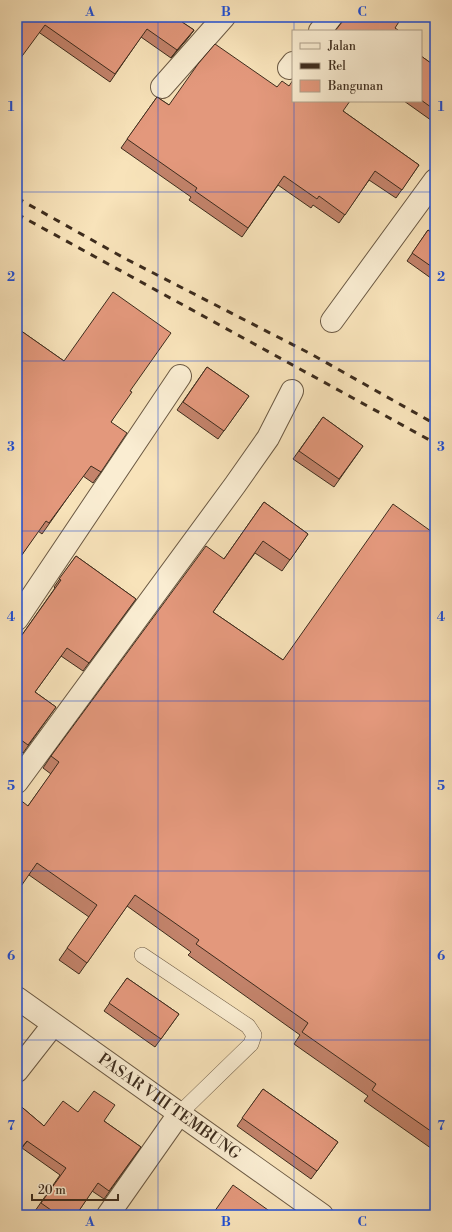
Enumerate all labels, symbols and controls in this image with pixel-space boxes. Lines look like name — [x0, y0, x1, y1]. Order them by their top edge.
text: A — [84, 4, 95, 20]
text: B — [221, 4, 231, 20]
text: C — [357, 4, 367, 20]
legend — [292, 30, 422, 102]
text: Jalan — [327, 39, 356, 54]
text: Rel — [328, 59, 346, 74]
text: Bangunan — [327, 79, 383, 94]
text: 1 — [8, 99, 15, 115]
text: 1 — [438, 99, 445, 115]
text: 2 — [7, 269, 15, 285]
text: 2 — [437, 269, 445, 285]
text: 3 — [7, 439, 15, 455]
text: 3 — [437, 439, 445, 455]
text: 4 — [7, 609, 16, 625]
text: 4 — [437, 609, 446, 625]
text: 5 — [7, 778, 15, 794]
text: 5 — [437, 778, 445, 794]
text: 6 — [7, 948, 15, 964]
text: 6 — [437, 948, 445, 964]
street label: PASAR VIII TEMBUNG — [94, 1049, 245, 1164]
text: 7 — [7, 1118, 15, 1134]
text: 7 — [437, 1118, 445, 1134]
scale bar — [32, 1176, 118, 1202]
text: 20 m — [38, 1183, 66, 1198]
text: A — [84, 1214, 95, 1230]
text: B — [221, 1214, 231, 1230]
text: C — [357, 1214, 367, 1230]

